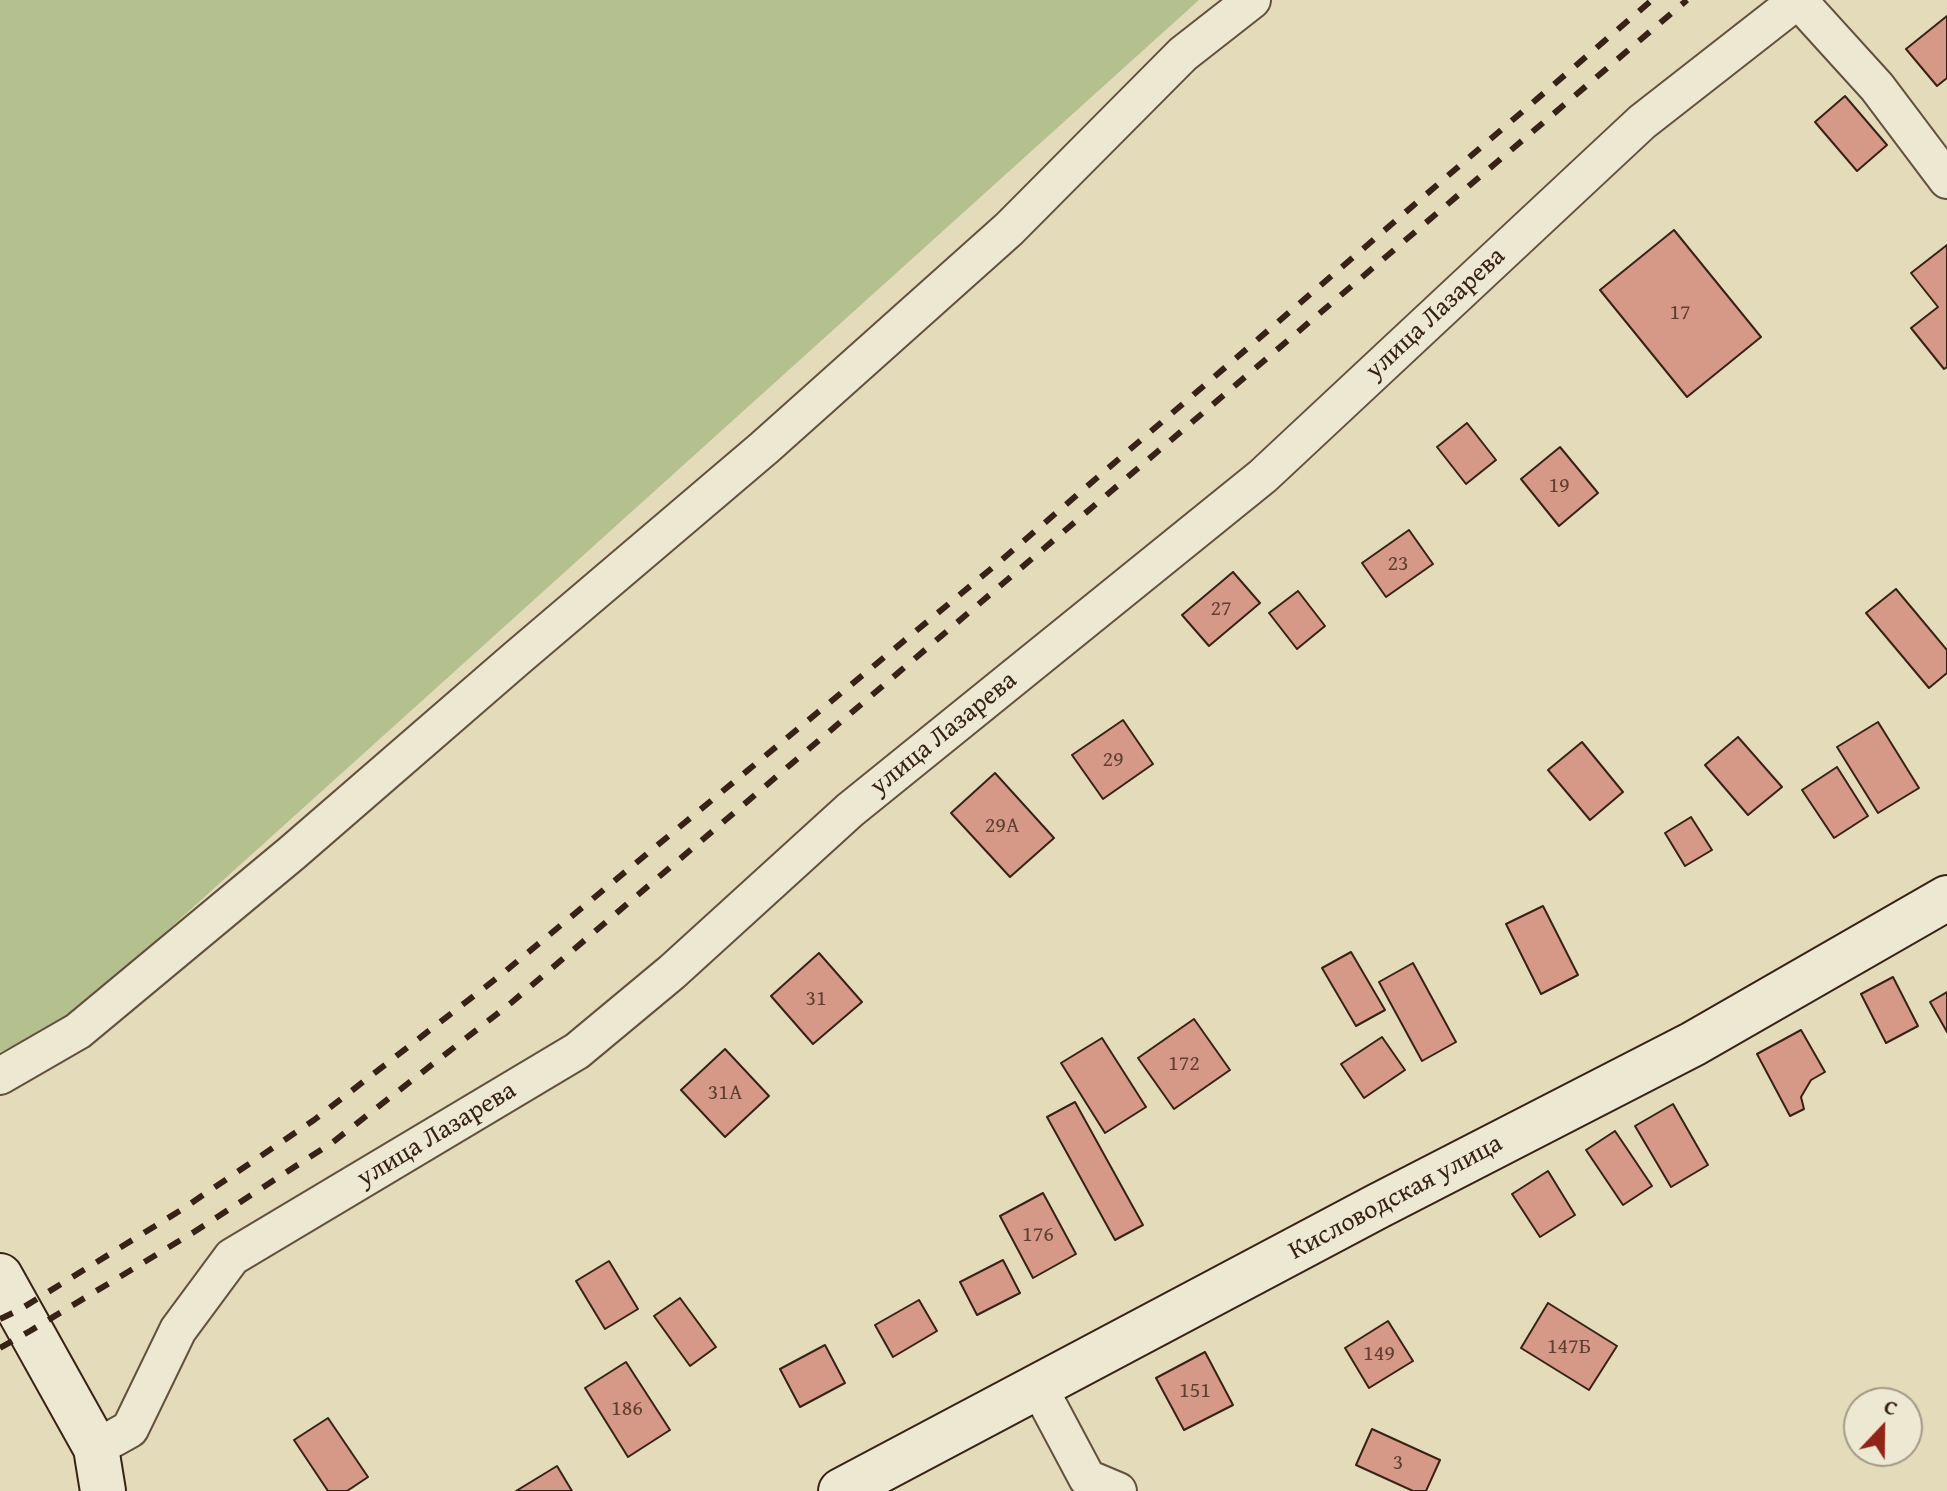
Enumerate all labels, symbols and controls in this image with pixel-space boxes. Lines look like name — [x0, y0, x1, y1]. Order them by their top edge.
street label: улица Лазарева — [1360, 241, 1512, 387]
house number: 17 — [1669, 300, 1691, 326]
house number: 19 — [1548, 473, 1570, 499]
house number: 23 — [1387, 551, 1409, 577]
house number: 27 — [1210, 596, 1232, 622]
street label: улица Лазарева — [864, 665, 1024, 803]
house number: 29 — [1102, 747, 1124, 773]
house number: 29А — [985, 813, 1019, 839]
house number: 31 — [805, 986, 827, 1012]
house number: 172 — [1168, 1051, 1200, 1077]
street label: улица Лазарева — [352, 1075, 522, 1195]
house number: 31А — [708, 1080, 742, 1106]
street label: Кисловодская улица — [1284, 1129, 1508, 1267]
house number: 176 — [1022, 1222, 1054, 1248]
house number: 147Б — [1547, 1334, 1591, 1360]
house number: 149 — [1363, 1341, 1395, 1367]
house number: 151 — [1179, 1378, 1211, 1404]
north arrow — [1843, 1387, 1923, 1467]
text: С — [1879, 1389, 1903, 1424]
house number: 186 — [611, 1396, 643, 1422]
house number: 3 — [1393, 1450, 1403, 1476]

